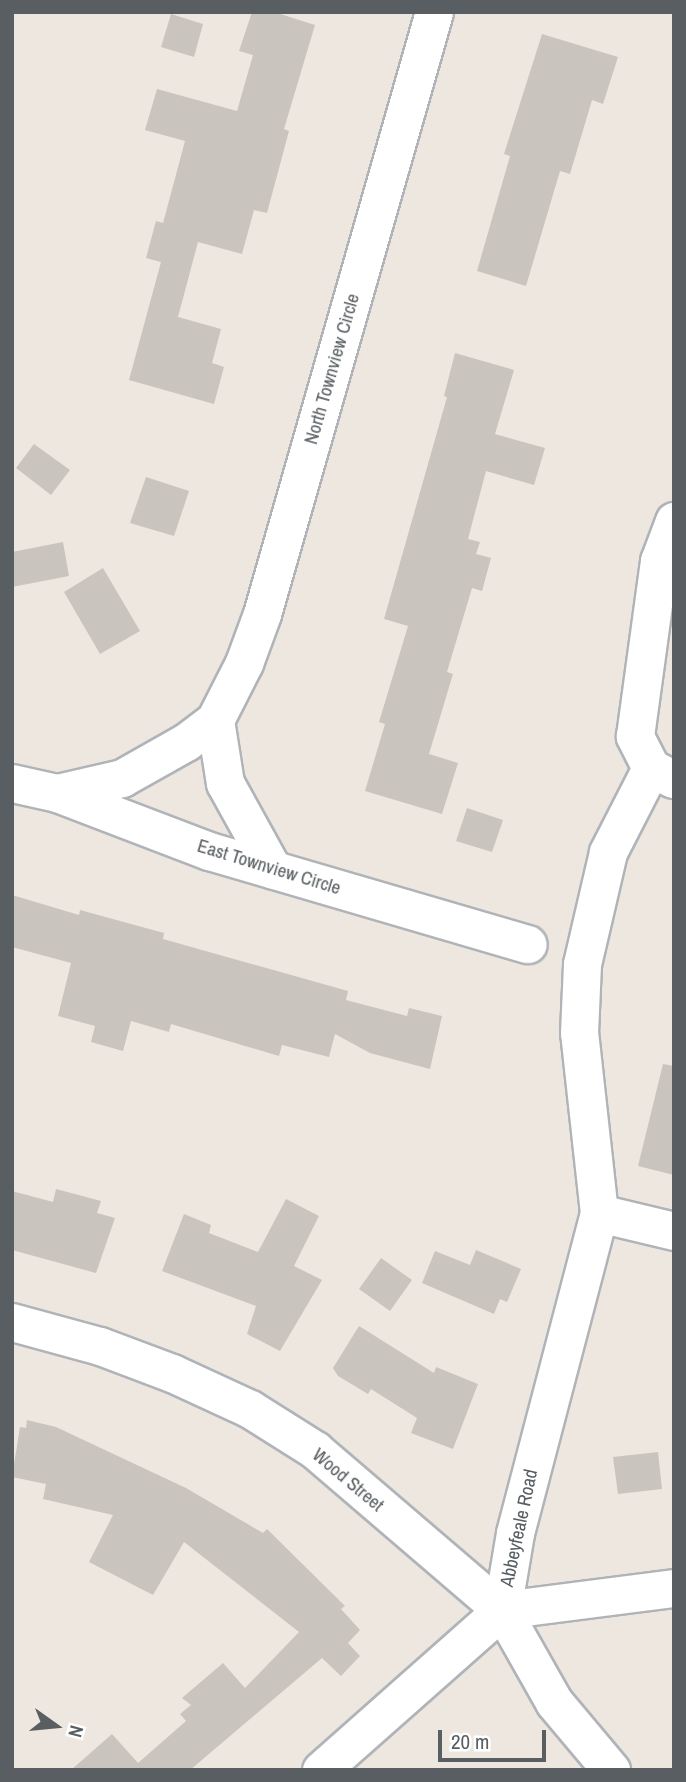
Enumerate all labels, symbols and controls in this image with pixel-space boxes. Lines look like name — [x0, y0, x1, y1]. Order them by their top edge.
street label: North Townview Circle — [300, 291, 364, 447]
street label: East Townview Circle — [194, 834, 344, 900]
street label: Wood Street — [308, 1444, 388, 1516]
street label: Abbeyfeale Road — [495, 1467, 543, 1589]
north arrow — [21, 1691, 91, 1761]
scale bar — [441, 1716, 550, 1760]
text: N — [62, 1723, 90, 1740]
text: 20 m — [451, 1727, 489, 1756]

